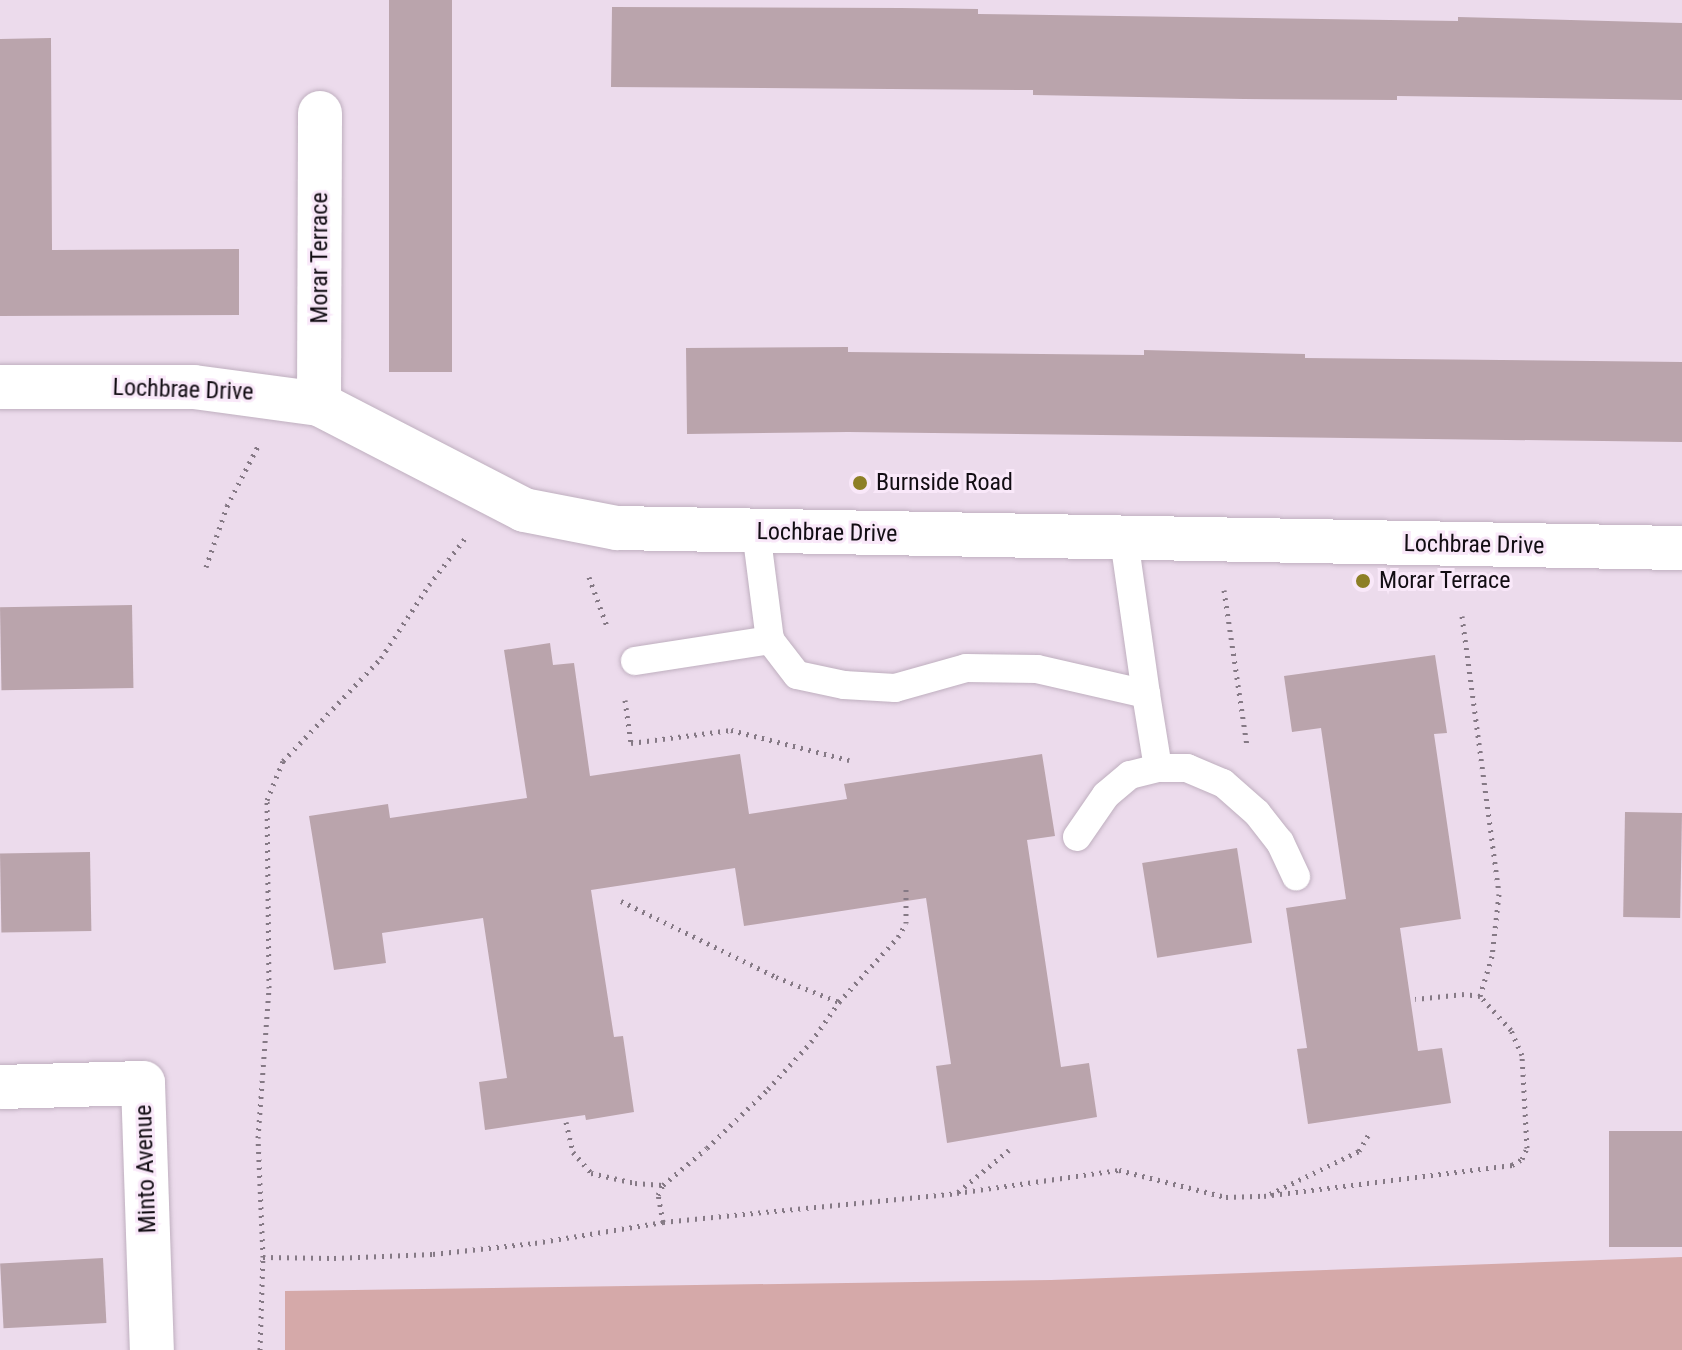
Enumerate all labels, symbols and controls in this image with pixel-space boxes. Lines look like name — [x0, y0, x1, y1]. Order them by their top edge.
street label: Morar Terrace — [306, 192, 334, 324]
street label: Lochbrae Drive — [112, 373, 254, 407]
place label: Burnside Road — [876, 469, 1013, 497]
marker: Burnside Road — [851, 474, 869, 492]
street label: Lochbrae Drive — [756, 517, 898, 549]
street label: Lochbrae Drive — [1403, 529, 1545, 561]
place label: Morar Terrace — [1379, 567, 1511, 595]
marker: Morar Terrace — [1354, 572, 1372, 590]
street label: Minto Avenue — [129, 1104, 163, 1234]

